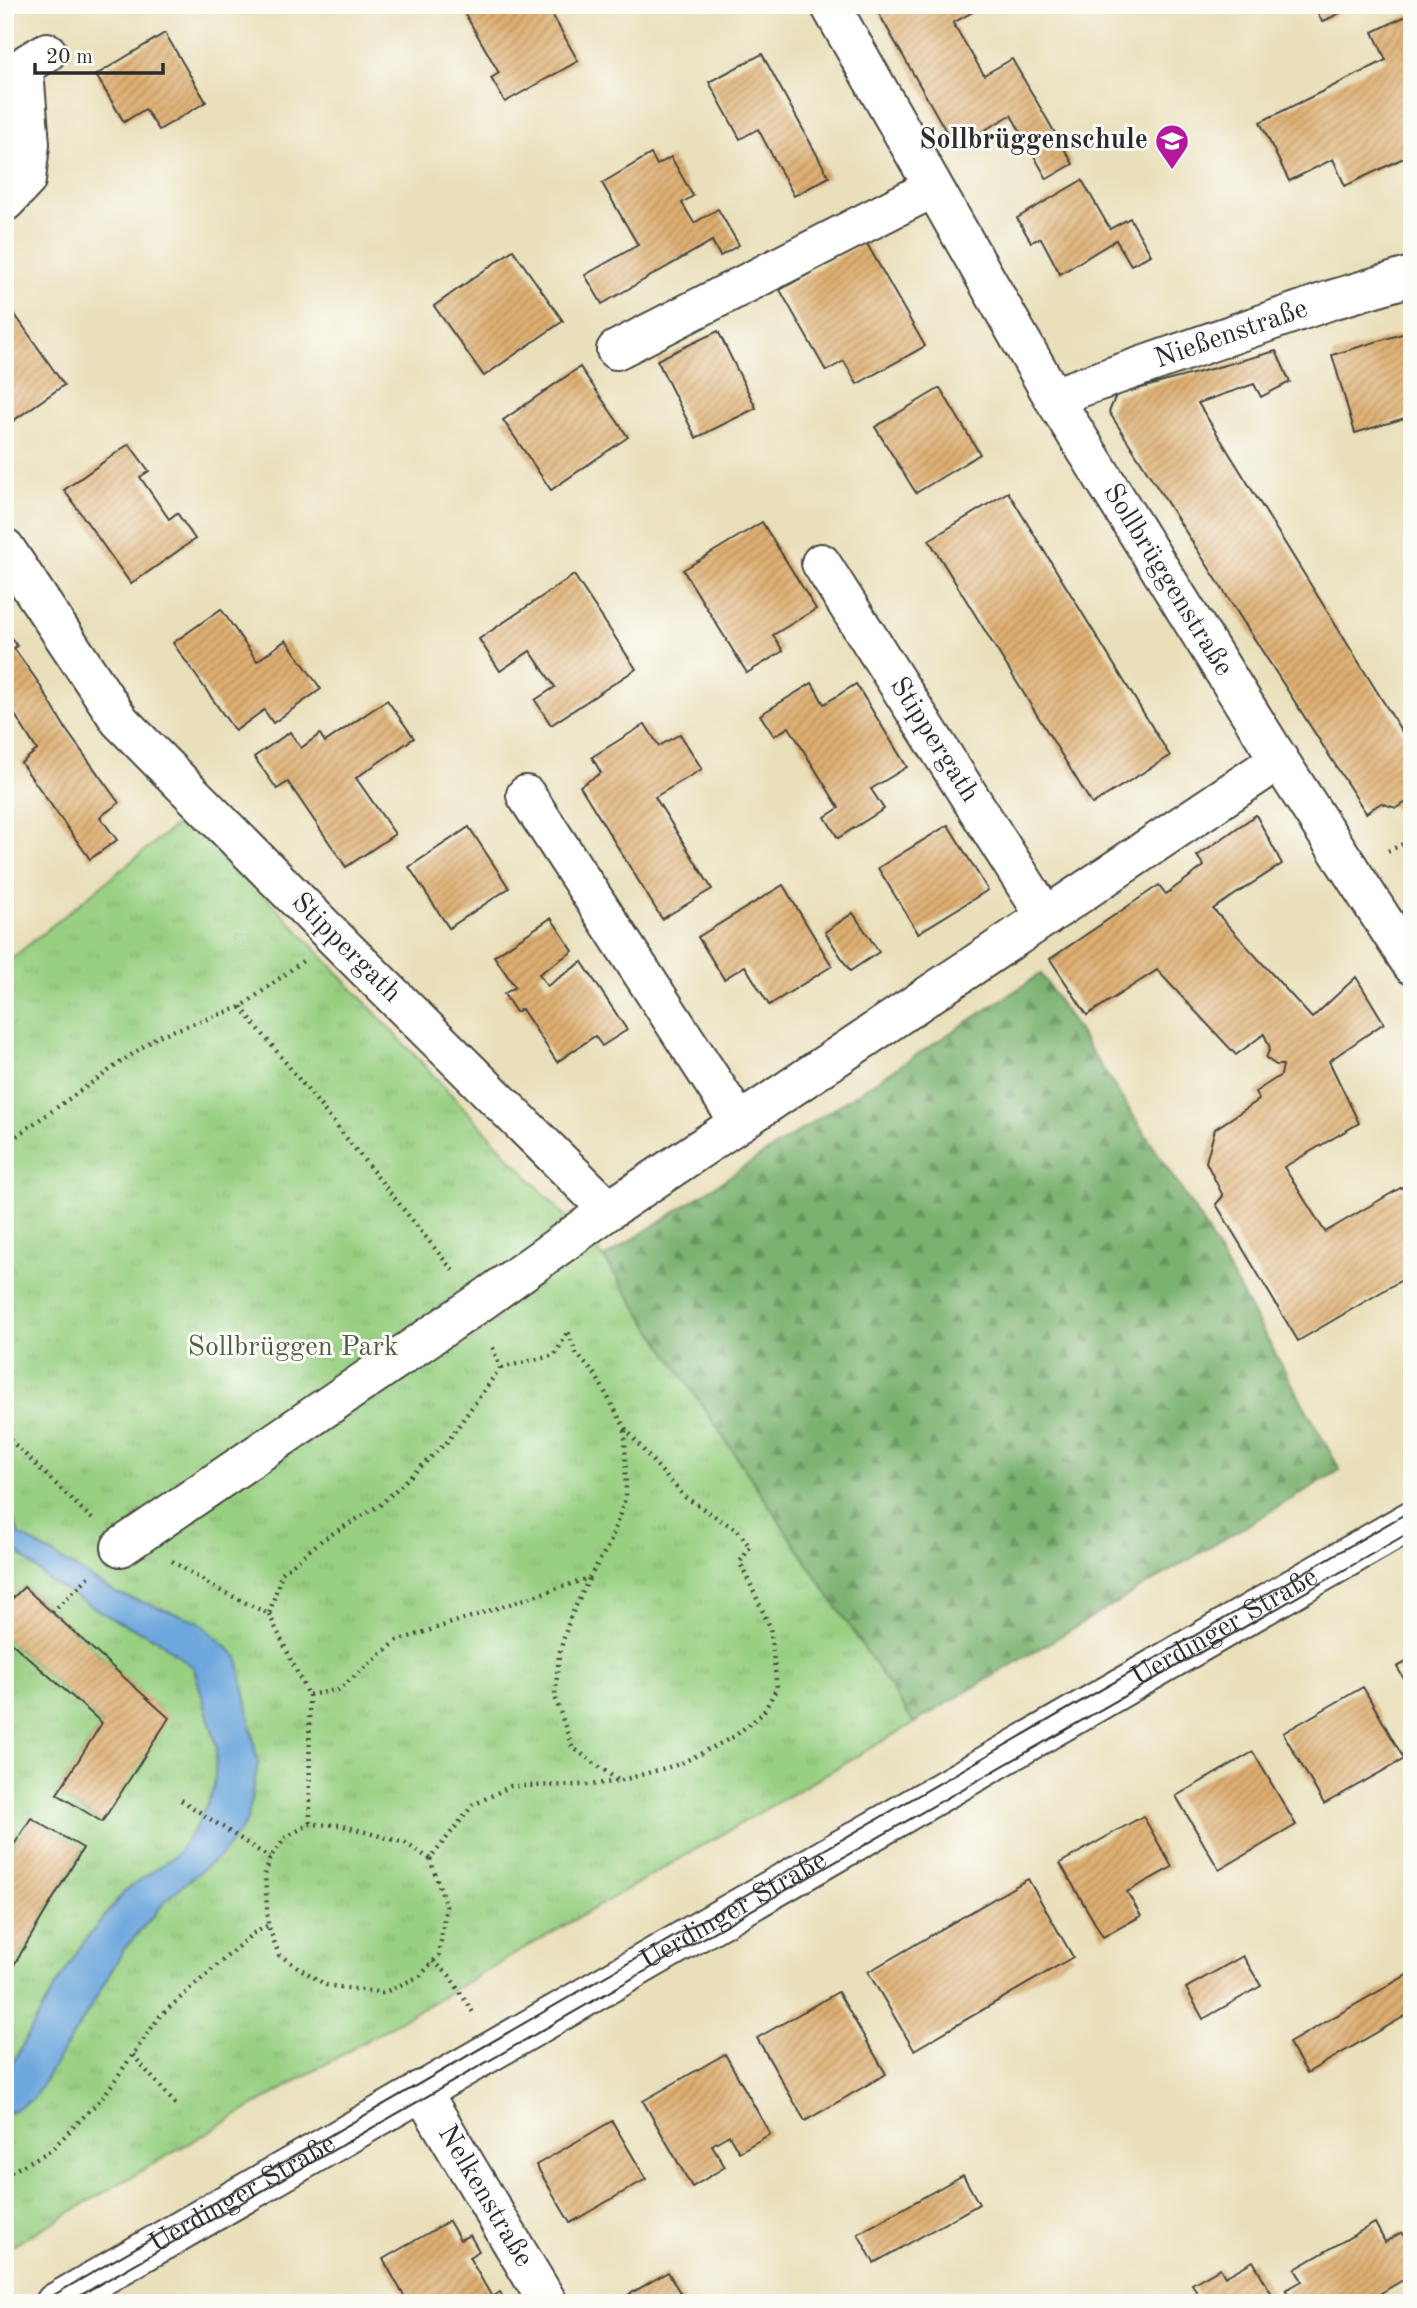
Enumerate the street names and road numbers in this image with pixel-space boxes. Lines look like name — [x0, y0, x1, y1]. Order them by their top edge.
street label: Nießenstraße — [1151, 295, 1311, 374]
street label: Sollbrüggenstraße — [1097, 479, 1237, 681]
street label: Stippergath — [884, 673, 984, 808]
street label: Stippergath — [285, 888, 406, 1008]
street label: Uerdinger Straße — [1127, 1563, 1323, 1692]
street label: Uerdinger Straße — [636, 1847, 832, 1976]
street label: Nelkenstraße — [432, 2121, 537, 2272]
street label: Uerdinger Straße — [145, 2130, 341, 2259]

